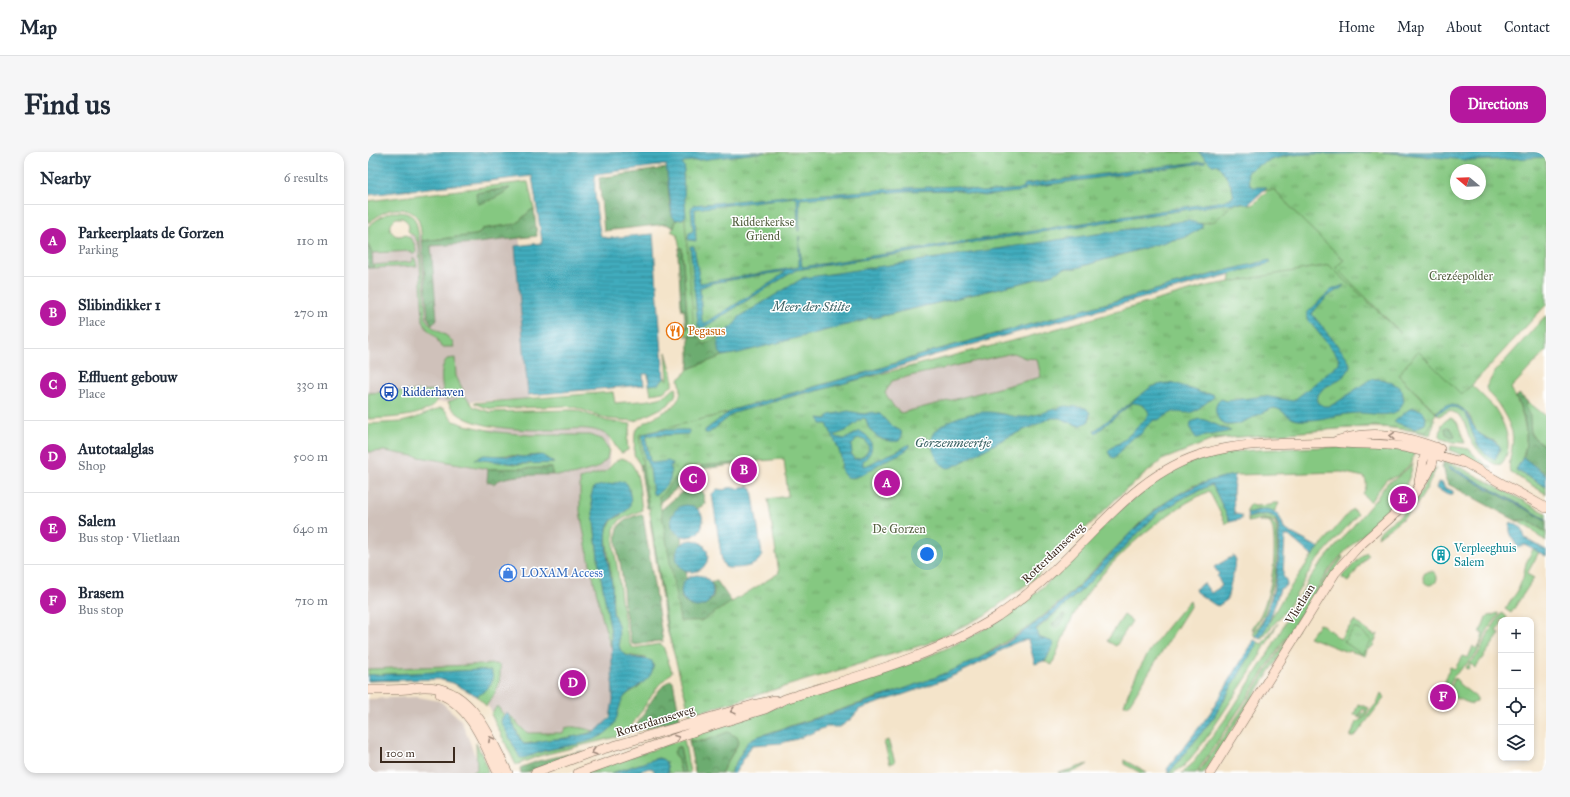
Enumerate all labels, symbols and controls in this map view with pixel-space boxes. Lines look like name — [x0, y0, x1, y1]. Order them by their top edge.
text: Map — [20, 16, 57, 39]
text: Home — [1338, 19, 1375, 36]
text: Map — [1397, 19, 1424, 36]
text: About — [1446, 19, 1482, 36]
text: Contact — [1504, 19, 1550, 36]
button: Directions — [1450, 86, 1546, 123]
text: Find us — [24, 87, 110, 122]
north arrow — [1450, 164, 1486, 200]
text: Nearby — [40, 168, 91, 189]
text: 6 results — [284, 170, 328, 186]
park label: Ridderkerkse Griend — [732, 215, 794, 243]
text: Parkeerplaats de Gorzen — [78, 224, 224, 242]
text: A — [49, 233, 57, 249]
text: 110 m — [296, 233, 328, 249]
text: Parking — [78, 242, 118, 258]
park label: Crezéepolder — [1429, 269, 1493, 283]
text: Slibindikker 1 — [78, 296, 161, 314]
water label: Meer der Stilte — [770, 299, 851, 315]
text: B — [49, 305, 57, 321]
text: 270 m — [294, 305, 328, 321]
text: Place — [78, 314, 105, 330]
restaurant icon: Pegasus — [665, 321, 685, 341]
place label: Pegasus — [688, 324, 725, 339]
text: Effluent gebouw — [78, 368, 177, 386]
text: C — [49, 377, 57, 393]
text: 330 m — [296, 377, 328, 393]
bus stop icon: Ridderhaven — [379, 382, 399, 402]
place label: Ridderhaven — [402, 385, 464, 399]
text: Place — [78, 386, 105, 402]
one-way arrow — [1389, 432, 1395, 441]
water label: Gorzenmeertje — [915, 435, 992, 451]
text: Autotaalglas — [78, 440, 154, 458]
text: D — [48, 449, 58, 465]
text: 500 m — [293, 449, 328, 465]
pin: B — [731, 455, 757, 485]
text: Shop — [78, 458, 106, 474]
pin: C — [680, 464, 706, 494]
pin: A — [874, 468, 900, 498]
pin: E — [1390, 484, 1416, 514]
text: Salem — [78, 512, 116, 530]
street label: Rotterdamseweg — [1019, 519, 1088, 587]
text: E — [48, 521, 58, 537]
text: 640 m — [293, 521, 328, 537]
park label: De Gorzen — [872, 522, 926, 536]
text: Bus stop · Vlietlaan — [78, 530, 180, 546]
place label: Verpleeghuis Salem — [1453, 541, 1516, 569]
your location — [917, 544, 937, 564]
building icon: Verpleeghuis Salem — [1431, 545, 1451, 565]
shop icon: LOXAM Access — [498, 563, 518, 583]
place label: LOXAM Access — [521, 566, 603, 580]
street label: Vlietlaan — [1282, 581, 1318, 627]
text: Brasem — [78, 584, 124, 602]
text: F — [49, 593, 57, 609]
text: 710 m — [295, 593, 328, 609]
text: Bus stop — [78, 602, 124, 618]
map controls — [1498, 617, 1534, 761]
button: + — [1498, 617, 1534, 653]
button: − — [1498, 653, 1534, 689]
pin: D — [560, 668, 586, 698]
pin: F — [1430, 682, 1456, 712]
button: locate — [1498, 689, 1534, 725]
street label: Rotterdamseweg — [614, 702, 697, 741]
one-way arrow — [730, 706, 737, 715]
button: layers — [1498, 725, 1534, 761]
one-way arrow — [674, 734, 681, 743]
one-way arrow — [488, 736, 495, 743]
scale bar — [380, 745, 455, 764]
text: 100 m — [386, 747, 415, 760]
one-way arrow — [590, 747, 597, 756]

